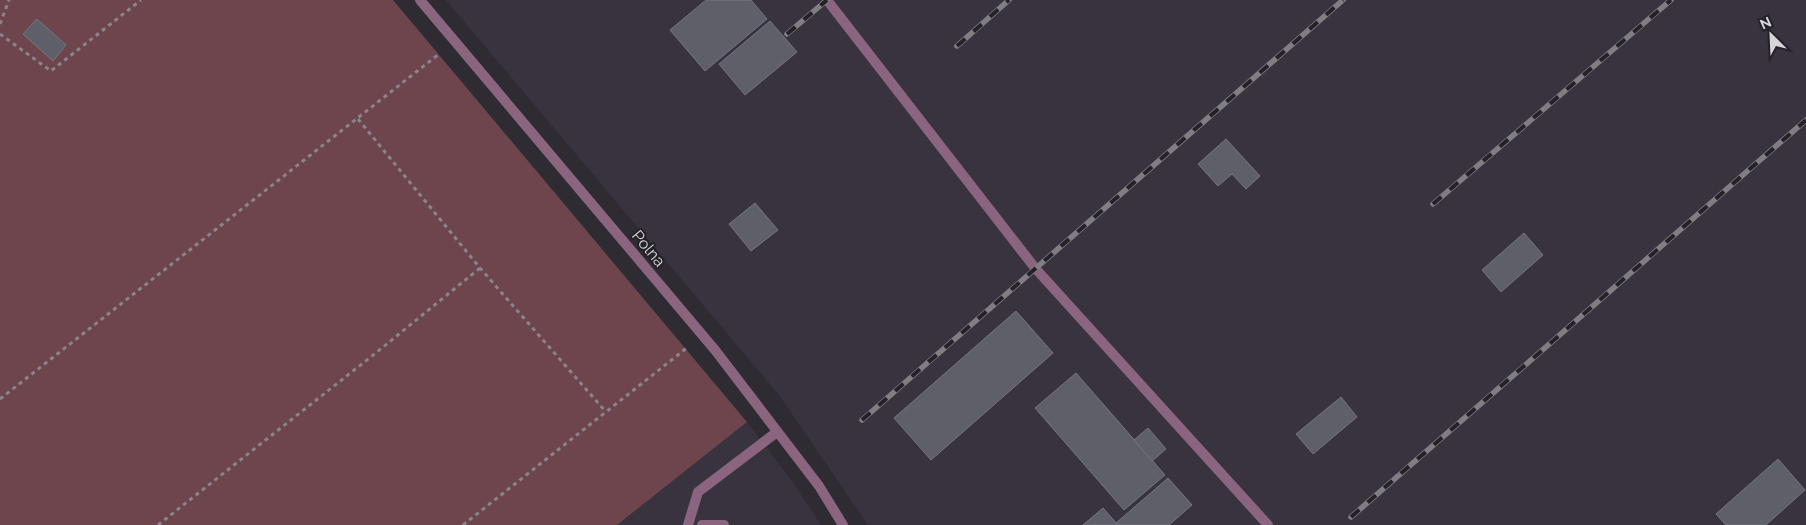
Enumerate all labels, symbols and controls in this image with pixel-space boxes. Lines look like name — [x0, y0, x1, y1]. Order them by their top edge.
north arrow — [1746, 10, 1796, 60]
text: N — [1758, 14, 1774, 33]
street label: Polna — [628, 226, 669, 270]

